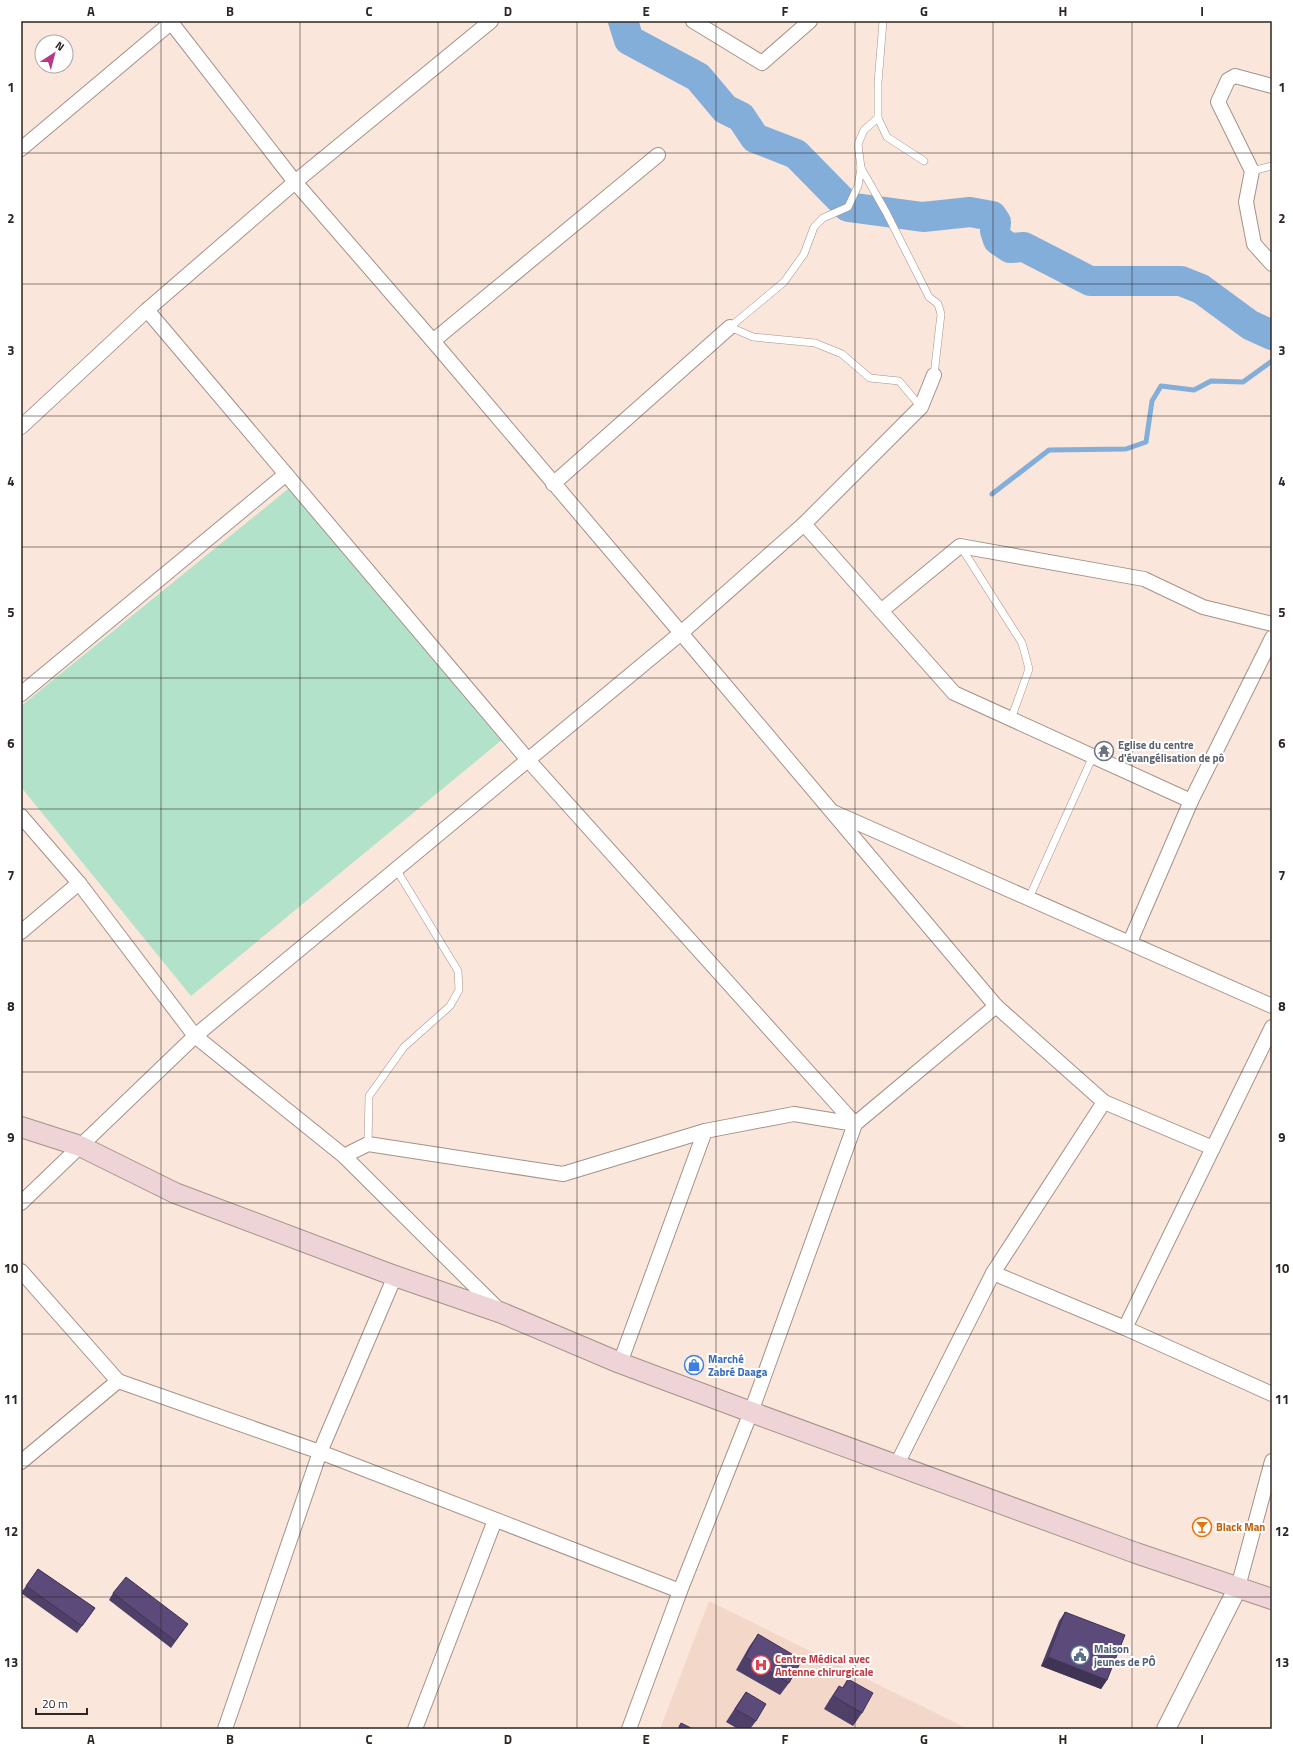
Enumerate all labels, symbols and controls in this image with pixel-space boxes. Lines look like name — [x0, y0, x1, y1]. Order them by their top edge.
text: A — [87, 1, 95, 21]
text: B — [226, 1, 234, 21]
text: C — [365, 1, 373, 21]
text: D — [504, 1, 512, 21]
text: E — [642, 1, 650, 21]
text: F — [782, 1, 789, 21]
text: G — [920, 1, 928, 21]
text: H — [1059, 1, 1067, 21]
text: I — [1200, 1, 1204, 21]
north arrow — [34, 34, 74, 74]
text: N — [52, 37, 68, 55]
text: 1 — [7, 77, 15, 97]
text: 1 — [1278, 77, 1286, 97]
text: 2 — [7, 208, 15, 228]
text: 2 — [1278, 208, 1286, 228]
text: 3 — [7, 340, 15, 360]
text: 3 — [1278, 340, 1286, 360]
text: 4 — [7, 471, 15, 491]
text: 4 — [1278, 471, 1286, 491]
text: 5 — [7, 602, 15, 622]
text: 5 — [1278, 602, 1286, 622]
text: 6 — [7, 733, 15, 753]
text: 6 — [1278, 733, 1286, 753]
place label: Eglise du centre d'évangélisation de pô — [1118, 737, 1225, 766]
temple icon: Eglise du centre d'évangélisation de pô — [1093, 740, 1115, 762]
text: 7 — [7, 865, 15, 885]
text: 7 — [1278, 865, 1286, 885]
text: 8 — [7, 996, 15, 1016]
text: 8 — [1278, 996, 1286, 1016]
text: 9 — [7, 1127, 15, 1147]
text: 9 — [1278, 1127, 1286, 1147]
text: 10 — [4, 1258, 18, 1278]
text: 10 — [1275, 1258, 1289, 1278]
place label: Marché Zabré Daaga — [708, 1351, 768, 1380]
shop icon: Marché Zabré Daaga — [683, 1354, 705, 1376]
text: 11 — [4, 1389, 18, 1409]
text: 11 — [1275, 1389, 1289, 1409]
bar icon: Black Man — [1191, 1516, 1213, 1538]
place label: Black Man — [1216, 1519, 1265, 1535]
text: 12 — [4, 1521, 18, 1541]
text: 12 — [1275, 1521, 1289, 1541]
place label: Maison jeunes de PÔ — [1093, 1641, 1156, 1670]
public building icon: Maison jeunes de PÔ — [1069, 1644, 1091, 1666]
place label: Centre Médical avec Antenne chirurgicale — [775, 1651, 874, 1680]
text: 13 — [4, 1652, 18, 1672]
text: 13 — [1275, 1652, 1289, 1672]
hospital icon: Centre Médical avec Antenne chirurgicale — [750, 1654, 772, 1676]
scale bar — [36, 1690, 87, 1716]
text: 20 m — [42, 1694, 68, 1713]
text: A — [87, 1729, 95, 1749]
text: B — [226, 1729, 234, 1749]
text: C — [365, 1729, 373, 1749]
text: D — [504, 1729, 512, 1749]
text: E — [642, 1729, 650, 1749]
text: F — [782, 1729, 789, 1749]
text: G — [920, 1729, 928, 1749]
text: H — [1059, 1729, 1067, 1749]
text: I — [1200, 1729, 1204, 1749]

